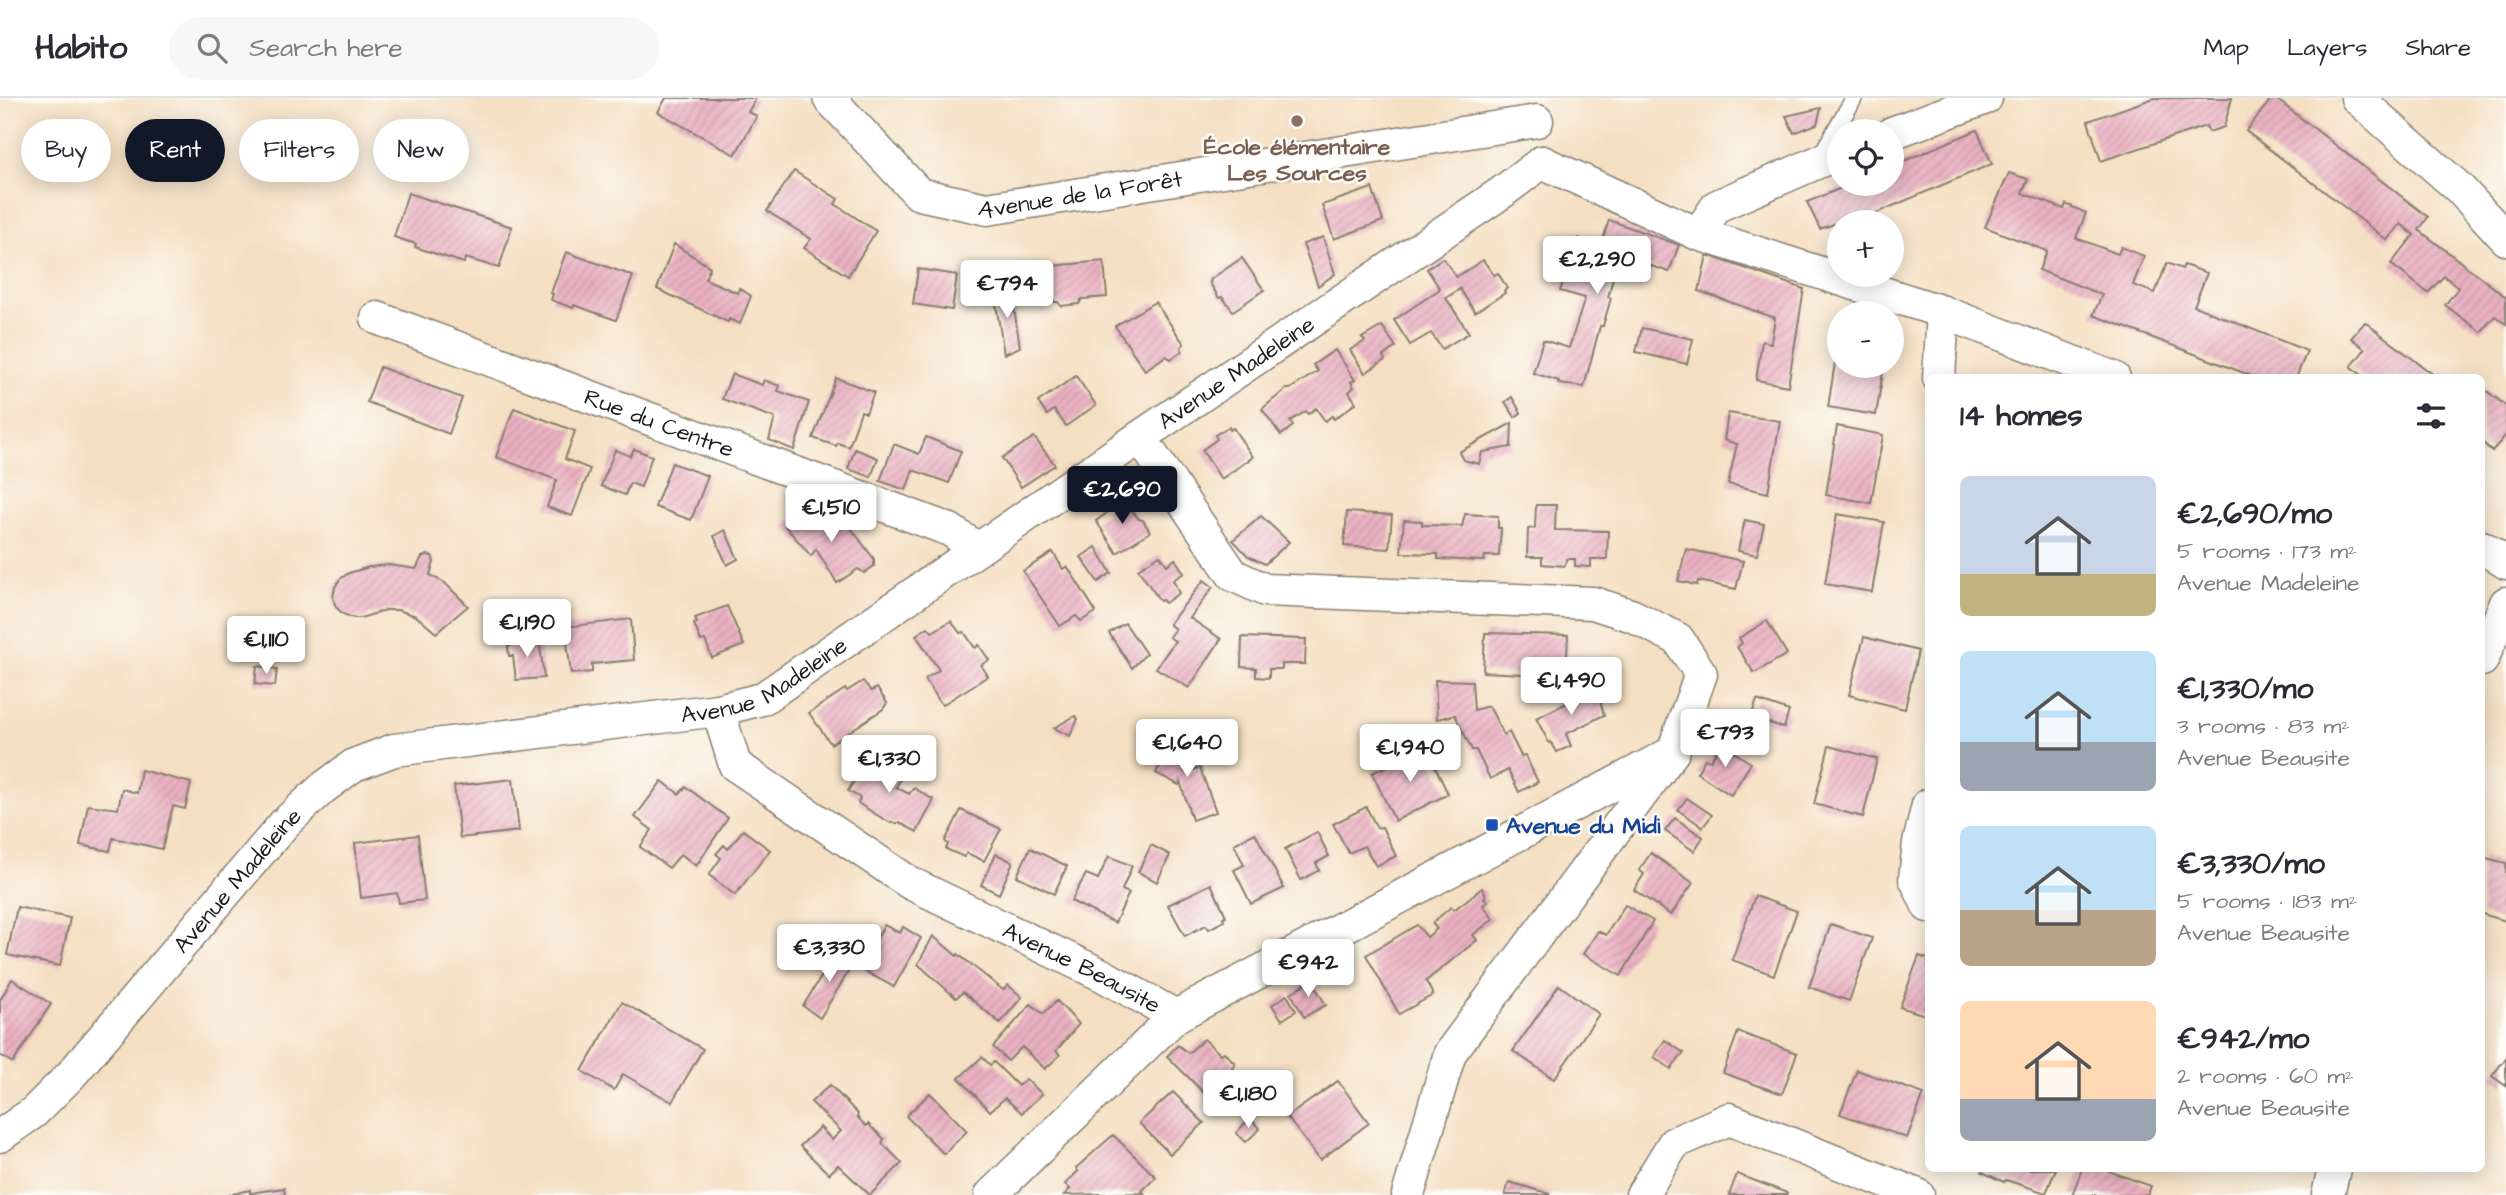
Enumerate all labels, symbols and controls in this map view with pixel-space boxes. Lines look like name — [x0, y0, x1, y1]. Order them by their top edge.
search box — [169, 17, 659, 80]
text: Habito — [35, 25, 127, 71]
icon: search — [193, 29, 231, 67]
text: Search here — [249, 30, 403, 66]
text: Map — [2204, 31, 2249, 65]
text: Layers — [2287, 31, 2367, 65]
text: Share — [2405, 31, 2471, 65]
marker: École élémentaire Les Sources — [1289, 113, 1305, 129]
chip: Buy — [21, 119, 111, 182]
chip: Rent — [125, 119, 225, 182]
chip: Filters — [239, 119, 359, 182]
chip: New — [373, 119, 469, 182]
map controls — [1827, 119, 1904, 378]
button: locate — [1827, 119, 1904, 196]
place label: École élémentaire Les Sources — [1204, 131, 1391, 189]
street label: Avenue de la Forêt — [976, 163, 1185, 227]
button: + — [1827, 210, 1904, 287]
pin: €2,290 — [1540, 236, 1654, 296]
text: €2,290 — [1559, 243, 1635, 275]
pin: €794 — [966, 260, 1048, 320]
text: €794 — [976, 267, 1038, 299]
button: − — [1827, 301, 1904, 378]
street label: Avenue Madeleine — [1152, 309, 1321, 437]
street label: Rue du Centre — [580, 381, 738, 466]
text: 14 homes — [1960, 395, 2083, 437]
icon: filters — [2412, 397, 2450, 435]
pin: €2,690 — [1065, 466, 1179, 526]
text: €2,690 — [1083, 473, 1161, 505]
pin: €1,510 — [774, 484, 888, 544]
text: €1,510 — [801, 491, 861, 523]
text: €2,690/mo — [2177, 493, 2332, 535]
icon: home — [2016, 504, 2100, 588]
text: 5 rooms · 173 m² — [2177, 535, 2357, 567]
text: Avenue Madeleine — [2177, 567, 2359, 599]
pin: €1,190 — [470, 600, 584, 659]
text: €1,190 — [499, 606, 555, 638]
pin: €1,110 — [209, 616, 323, 676]
text: €1,110 — [243, 623, 289, 655]
street label: Avenue Madeleine — [679, 630, 854, 731]
pin: €1,490 — [1514, 658, 1628, 717]
text: €1,490 — [1537, 664, 1605, 696]
text: €1,330/mo — [2177, 668, 2313, 710]
icon: home — [2016, 679, 2100, 763]
pin: €793 — [1684, 710, 1766, 769]
text: 3 rooms · 83 m² — [2177, 710, 2350, 742]
text: €793 — [1696, 716, 1754, 748]
pin: €1,640 — [1130, 720, 1244, 779]
pin: €1,940 — [1353, 724, 1467, 784]
text: €1,640 — [1152, 726, 1222, 758]
text: €1,940 — [1376, 731, 1444, 763]
pin: €1,330 — [832, 736, 946, 795]
text: €1,330 — [857, 742, 921, 774]
text: Avenue Beausite — [2177, 742, 2350, 774]
street label: Avenue Madeleine — [166, 801, 309, 960]
place label: Avenue du Midi — [1506, 810, 1661, 842]
marker: Avenue du Midi — [1484, 817, 1500, 833]
text: €3,330/mo — [2177, 843, 2325, 885]
icon: home — [2016, 854, 2100, 938]
text: 5 rooms · 183 m² — [2177, 885, 2357, 917]
street label: Avenue Beausite — [997, 915, 1166, 1021]
text: Avenue Beausite — [2177, 917, 2350, 949]
pin: €3,330 — [772, 924, 886, 984]
text: €3,330 — [793, 931, 865, 963]
pin: €942 — [1267, 940, 1349, 999]
text: €942 — [1278, 946, 1338, 978]
text: €942/mo — [2177, 1018, 2309, 1060]
icon: home — [2016, 1029, 2100, 1113]
text: 2 rooms · 60 m² — [2177, 1060, 2354, 1092]
pin: €1,180 — [1191, 1070, 1305, 1130]
text: €1,180 — [1219, 1077, 1277, 1109]
text: Avenue Beausite — [2177, 1092, 2350, 1124]

